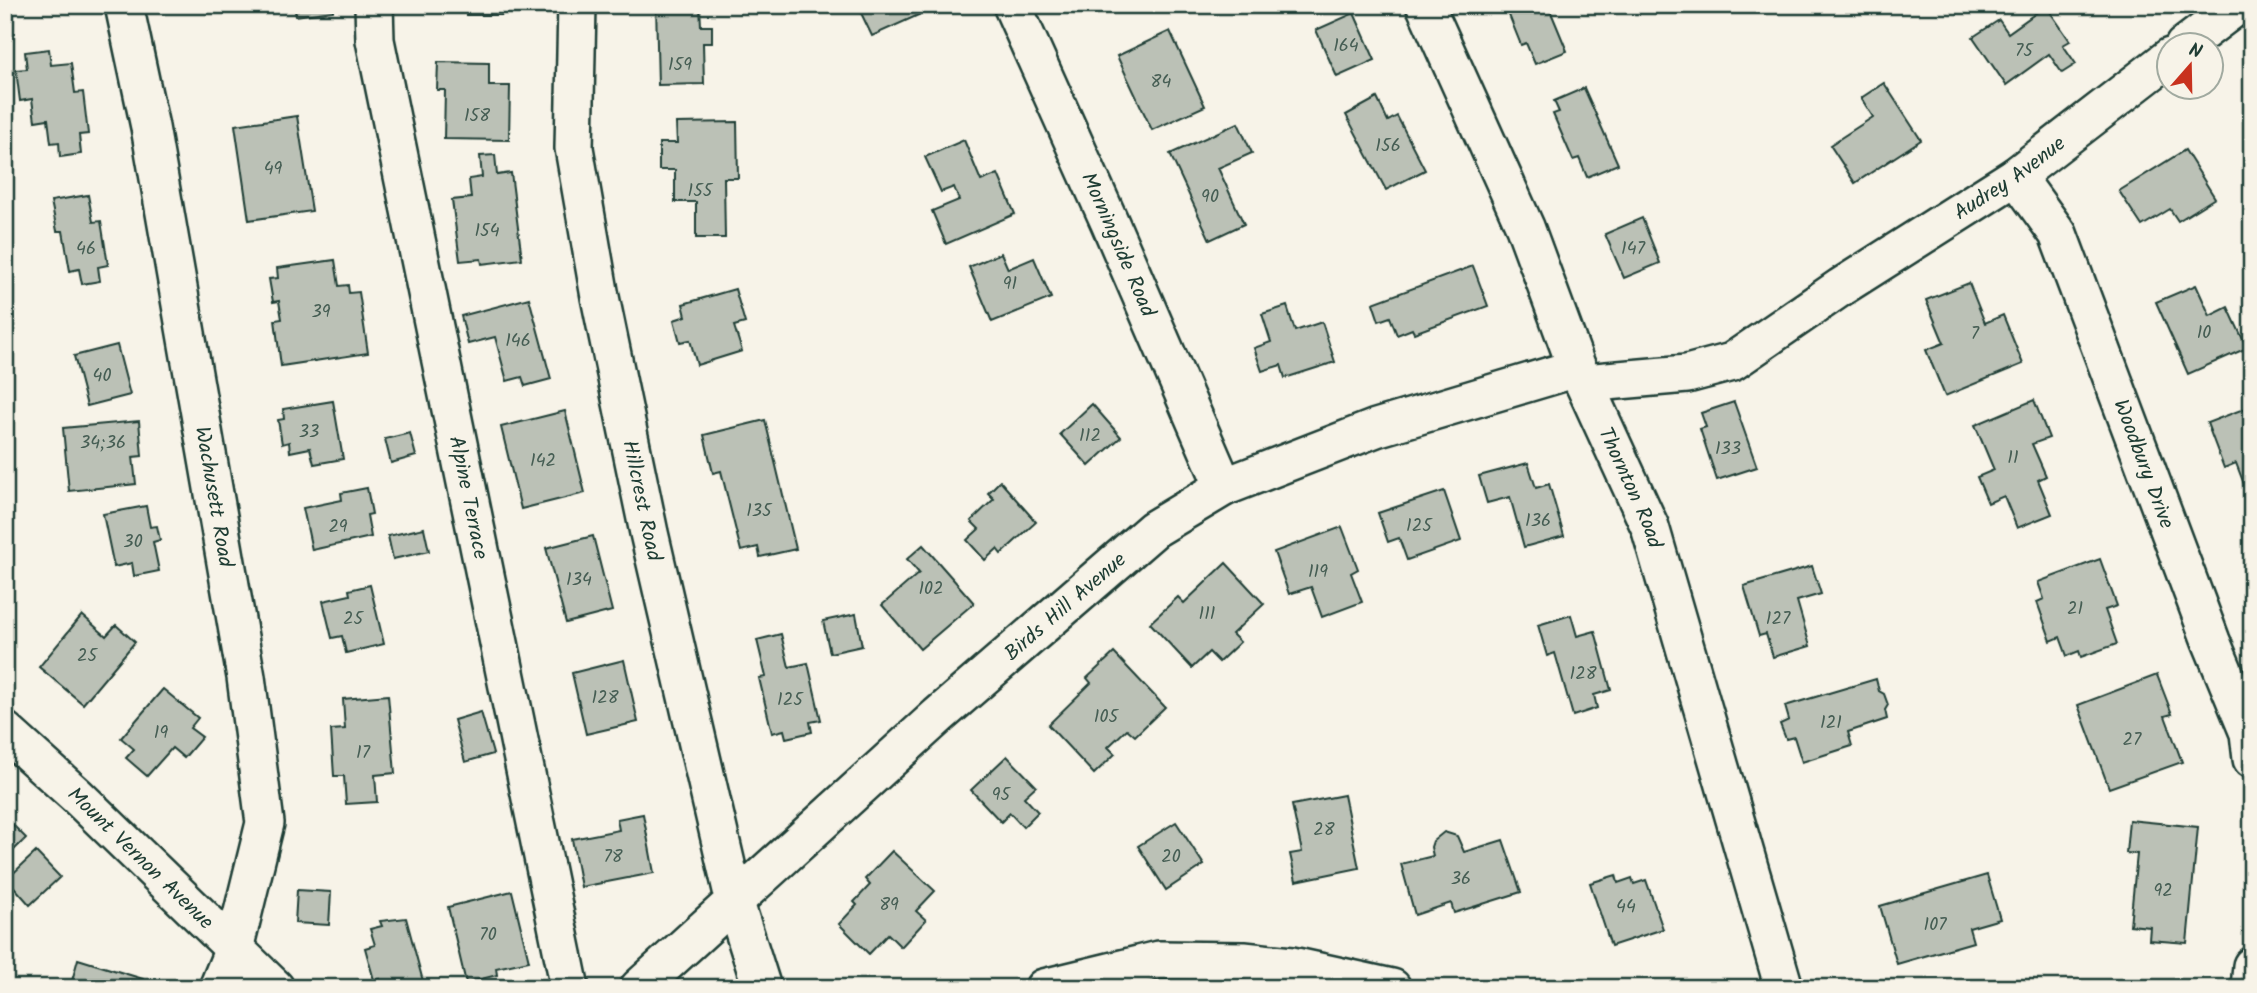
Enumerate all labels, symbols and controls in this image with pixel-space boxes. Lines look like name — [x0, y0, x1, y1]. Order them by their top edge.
house number: 164 — [1333, 32, 1359, 61]
north arrow — [2156, 32, 2226, 102]
text: N — [2184, 36, 2206, 68]
house number: 75 — [2015, 37, 2034, 66]
house number: 159 — [668, 51, 692, 80]
house number: 84 — [1151, 68, 1171, 97]
house number: 158 — [464, 102, 490, 131]
street label: Audrey Avenue — [1948, 128, 2074, 229]
house number: 156 — [1375, 132, 1401, 161]
house number: 49 — [264, 155, 283, 184]
street label: Morningside Road — [1071, 167, 1164, 323]
house number: 155 — [688, 177, 714, 206]
house number: 90 — [1201, 183, 1219, 212]
house number: 154 — [474, 217, 500, 246]
house number: 46 — [76, 235, 96, 264]
house number: 147 — [1621, 235, 1646, 264]
house number: 91 — [1003, 270, 1017, 299]
house number: 39 — [311, 298, 331, 327]
house number: 10 — [2197, 319, 2211, 348]
house number: 7 — [1971, 320, 1980, 349]
house number: 146 — [505, 327, 531, 356]
house number: 40 — [93, 362, 111, 391]
street label: Woodbury Drive — [2104, 395, 2183, 534]
house number: 33 — [299, 418, 319, 447]
house number: 112 — [1079, 422, 1101, 451]
street label: Thornton Road — [1588, 422, 1670, 553]
street label: Wachusett Road — [185, 424, 242, 570]
house number: 34;36 — [80, 429, 126, 458]
street label: Alpine Terrace — [439, 433, 497, 563]
house number: 133 — [1715, 435, 1741, 464]
street label: Hillcrest Road — [612, 437, 670, 565]
house number: 11 — [2007, 444, 2019, 473]
house number: 142 — [530, 447, 556, 476]
house number: 135 — [746, 497, 773, 526]
house number: 136 — [1525, 507, 1551, 536]
house number: 125 — [1406, 512, 1433, 541]
house number: 29 — [328, 513, 348, 542]
house number: 30 — [123, 528, 143, 557]
street label: Birds Hill Avenue — [997, 544, 1135, 670]
house number: 119 — [1308, 558, 1328, 587]
house number: 134 — [566, 566, 592, 595]
house number: 102 — [918, 575, 944, 604]
house number: 21 — [2067, 595, 2083, 624]
house number: 111 — [1199, 600, 1215, 629]
house number: 25 — [343, 605, 364, 634]
house number: 127 — [1766, 605, 1791, 634]
house number: 25 — [77, 642, 98, 671]
house number: 128 — [1570, 660, 1597, 689]
house number: 128 — [592, 684, 619, 713]
house number: 125 — [777, 686, 804, 715]
house number: 105 — [1094, 703, 1119, 732]
house number: 121 — [1820, 709, 1842, 738]
house number: 19 — [154, 719, 168, 748]
house number: 27 — [2123, 726, 2142, 755]
house number: 17 — [356, 739, 371, 768]
street label: Mount Vernon Avenue — [59, 780, 221, 939]
house number: 95 — [992, 781, 1012, 810]
house number: 28 — [1313, 816, 1335, 845]
house number: 78 — [603, 843, 623, 872]
house number: 20 — [1161, 843, 1181, 872]
house number: 36 — [1451, 865, 1471, 894]
house number: 92 — [2153, 877, 2173, 906]
house number: 89 — [879, 891, 899, 920]
house number: 44 — [1616, 893, 1636, 922]
house number: 107 — [1924, 911, 1947, 940]
house number: 70 — [479, 921, 497, 950]

